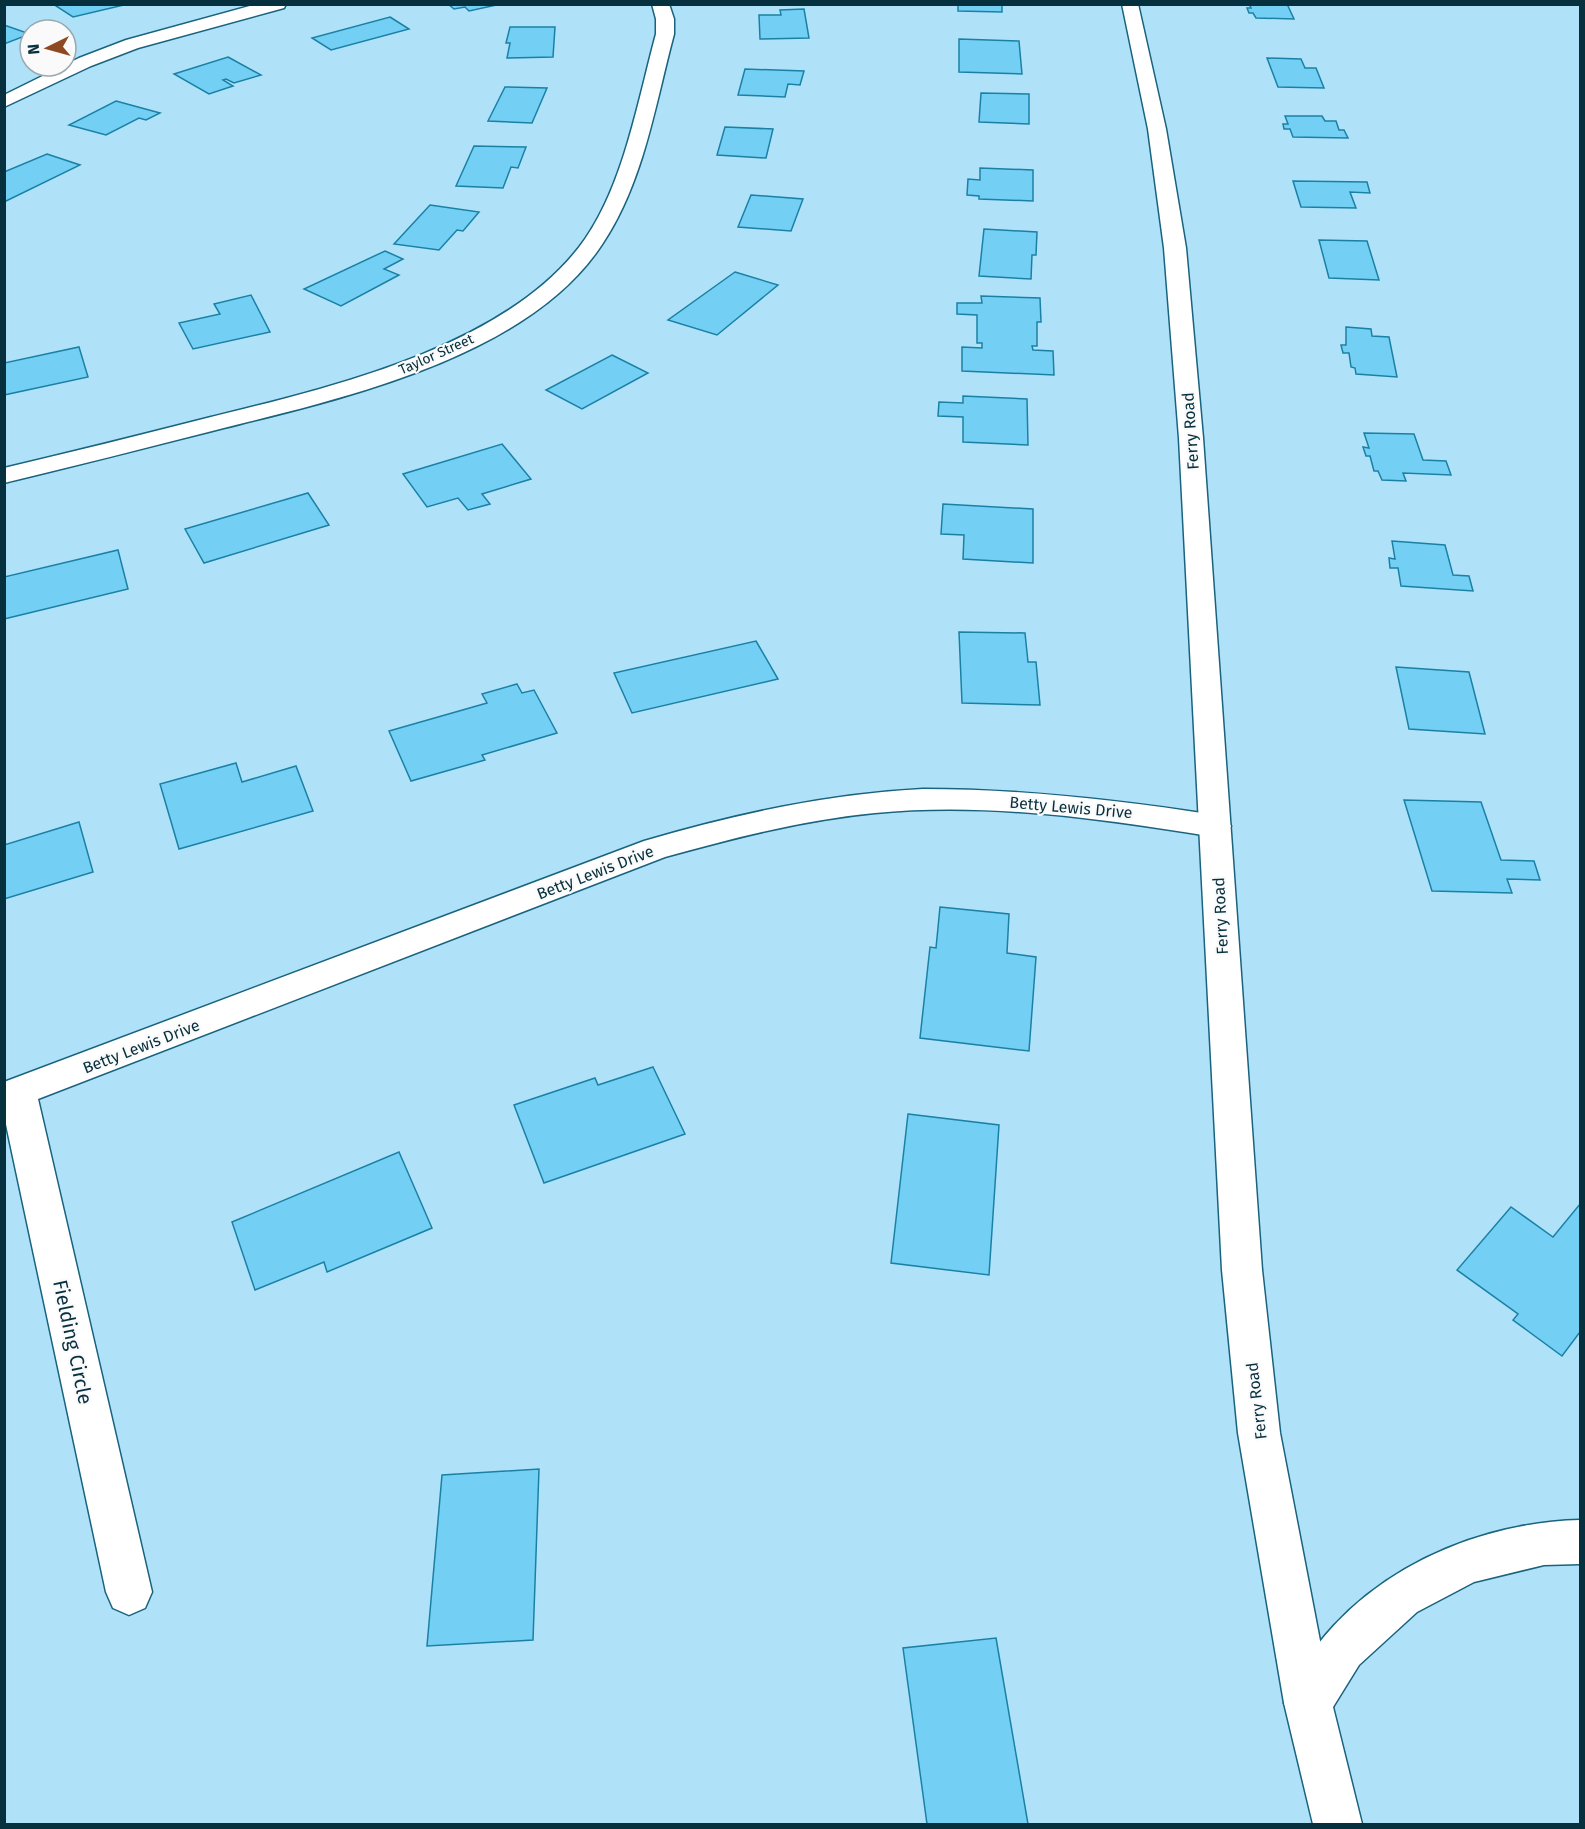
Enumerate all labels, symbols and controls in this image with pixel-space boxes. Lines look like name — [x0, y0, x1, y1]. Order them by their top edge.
north arrow — [18, 18, 78, 78]
text: N — [24, 43, 43, 55]
street label: Taylor Street — [396, 330, 477, 379]
street label: Ferry Road — [1178, 392, 1203, 470]
street label: Betty Lewis Drive — [1009, 793, 1133, 822]
street label: Betty Lewis Drive — [534, 841, 656, 903]
street label: Ferry Road — [1209, 877, 1232, 955]
street label: Betty Lewis Drive — [80, 1015, 202, 1077]
street label: Fielding Circle — [48, 1278, 98, 1406]
street label: Ferry Road — [1242, 1361, 1271, 1441]

